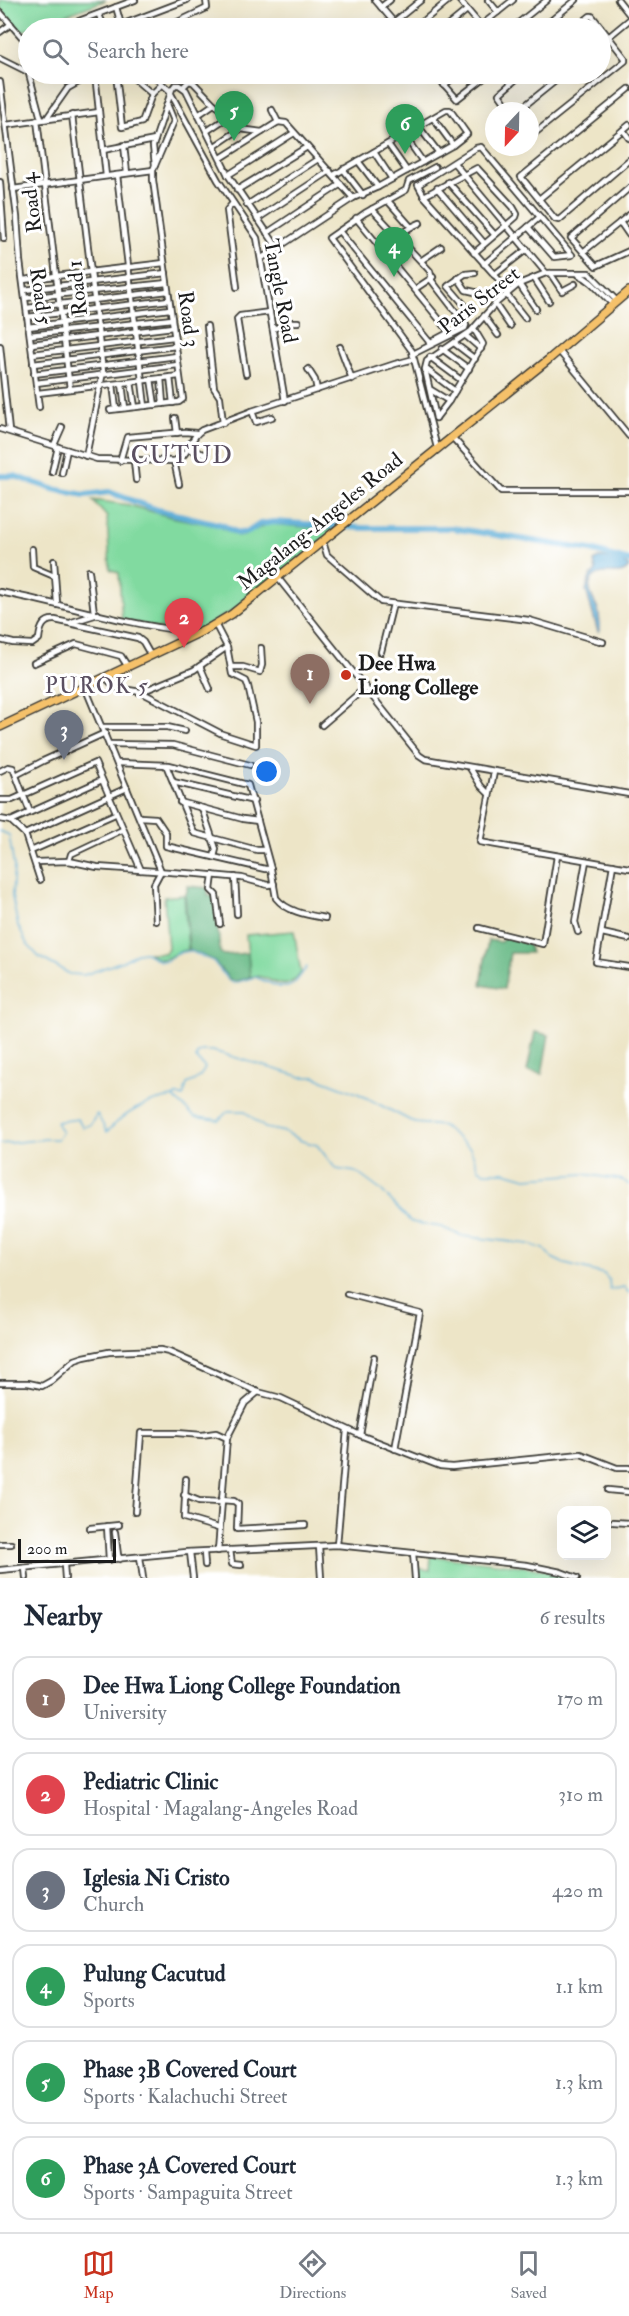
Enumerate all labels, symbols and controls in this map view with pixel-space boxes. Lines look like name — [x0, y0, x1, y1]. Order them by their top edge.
search box — [18, 18, 611, 84]
icon: search — [39, 35, 72, 68]
text: Search here — [87, 37, 189, 65]
pin: 5 — [214, 92, 254, 141]
north arrow — [485, 102, 539, 156]
pin: 6 — [386, 104, 424, 154]
street label: Road 4 — [14, 170, 49, 234]
pin: 4 — [374, 228, 414, 277]
street label: Tangle Road — [257, 237, 304, 346]
street label: Road 1 — [61, 259, 94, 317]
street label: Paris Street — [433, 260, 526, 341]
street label: Road 5 — [23, 266, 58, 327]
street label: Road 3 — [171, 289, 206, 349]
district label: CUTUD — [131, 440, 233, 471]
street label: Magalang-Angeles Road — [232, 446, 409, 596]
pin: 2 — [164, 598, 204, 648]
place label: Dee Hwa Liong College — [358, 650, 479, 701]
pin: 1 — [290, 654, 330, 704]
marker: Dee Hwa Liong College — [339, 668, 353, 682]
district label: PUROK 5 — [45, 672, 149, 700]
pin: 3 — [44, 710, 84, 760]
your location — [252, 757, 281, 786]
map controls — [557, 1506, 611, 1560]
button: layers — [557, 1506, 611, 1560]
scale bar — [18, 1536, 116, 1564]
text: 200 m — [27, 1539, 67, 1559]
text: Nearby — [24, 1601, 102, 1633]
text: 6 results — [539, 1605, 605, 1630]
text: Dee Hwa Liong College Foundation — [83, 1672, 401, 1700]
text: 1 — [42, 1686, 49, 1711]
text: 170 m — [557, 1686, 603, 1711]
text: University — [83, 1700, 166, 1725]
text: Pediatric Clinic — [83, 1768, 218, 1796]
text: 2 — [40, 1782, 51, 1807]
text: 310 m — [558, 1782, 603, 1807]
text: Hospital · Magalang-Angeles Road — [83, 1796, 358, 1821]
text: Iglesia Ni Cristo — [83, 1864, 230, 1892]
text: 3 — [42, 1878, 49, 1903]
text: 420 m — [552, 1878, 603, 1903]
text: Church — [83, 1892, 144, 1917]
text: Pulung Cacutud — [83, 1960, 226, 1988]
text: 4 — [40, 1974, 51, 1999]
text: 1.1 km — [556, 1974, 603, 1999]
text: Sports — [83, 1988, 135, 2013]
text: Phase 3B Covered Court — [83, 2056, 297, 2084]
text: 5 — [41, 2070, 50, 2095]
text: 1.3 km — [555, 2070, 603, 2095]
text: Sports · Kalachuchi Street — [83, 2084, 288, 2109]
text: Phase 3A Covered Court — [83, 2152, 296, 2180]
text: 6 — [40, 2166, 51, 2191]
text: 1.3 km — [555, 2166, 603, 2191]
text: Sports · Sampaguita Street — [83, 2180, 293, 2205]
tab: Map — [82, 2247, 115, 2303]
tab: Directions — [279, 2247, 346, 2303]
tab: Saved — [510, 2247, 547, 2303]

